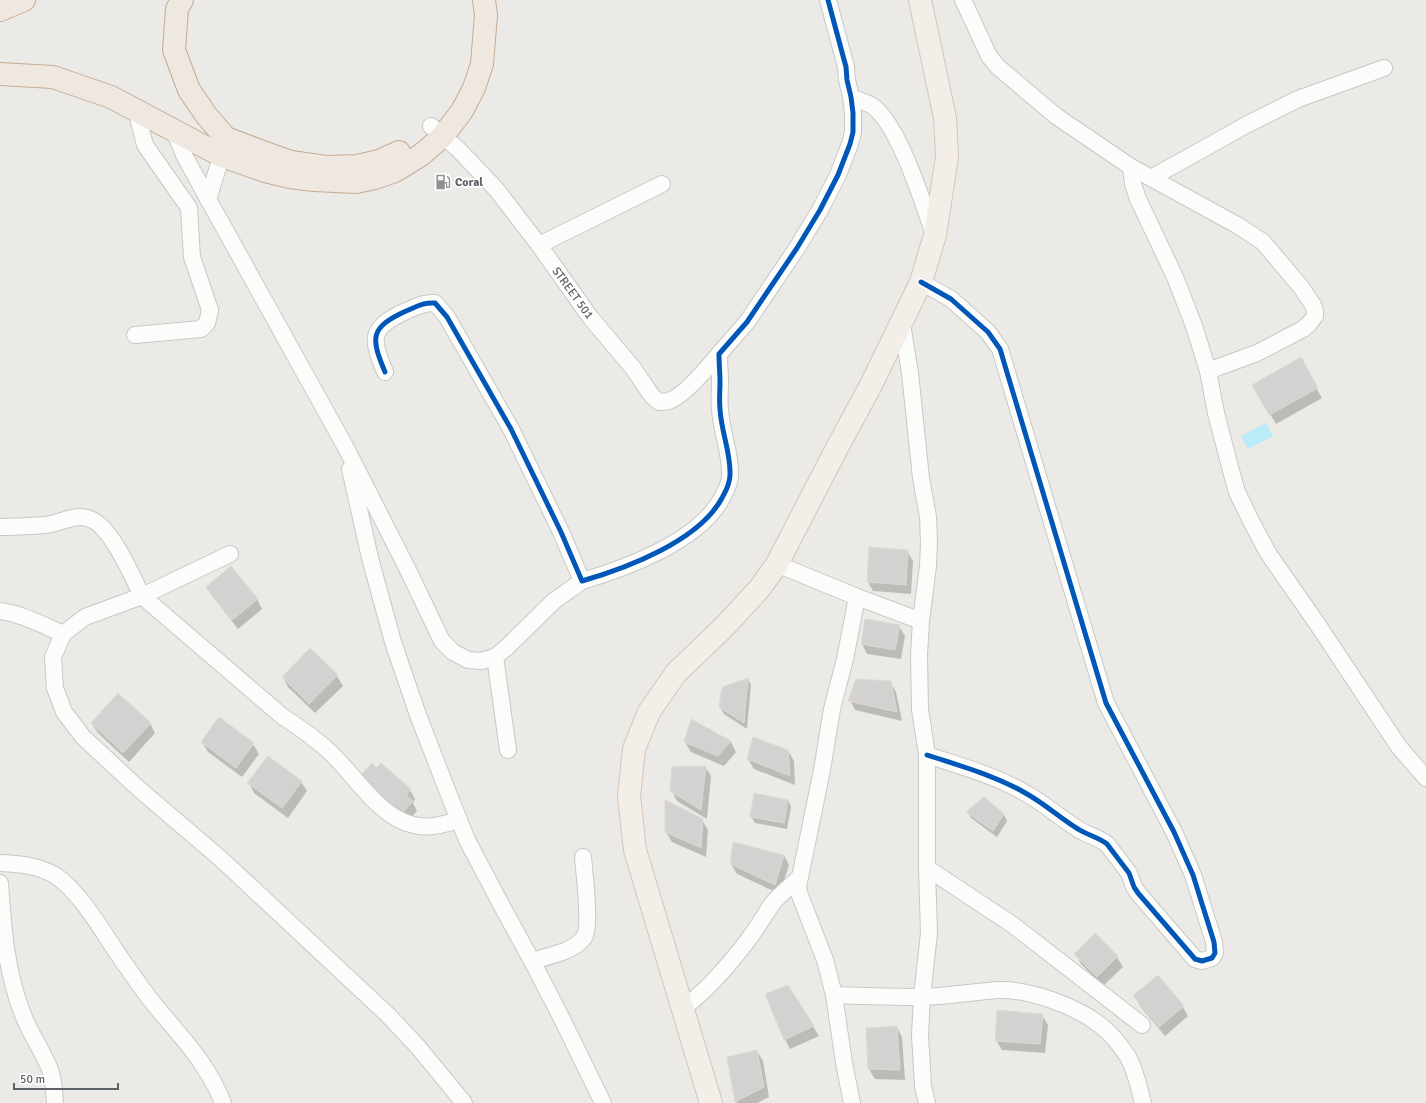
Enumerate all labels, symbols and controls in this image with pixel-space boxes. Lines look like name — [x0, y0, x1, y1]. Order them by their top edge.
fuel station icon: Coral — [434, 173, 452, 191]
place label: Coral — [455, 175, 483, 190]
street label: STREET 501 — [549, 264, 597, 322]
scale bar — [14, 1065, 118, 1091]
text: 50 m — [20, 1072, 45, 1087]

